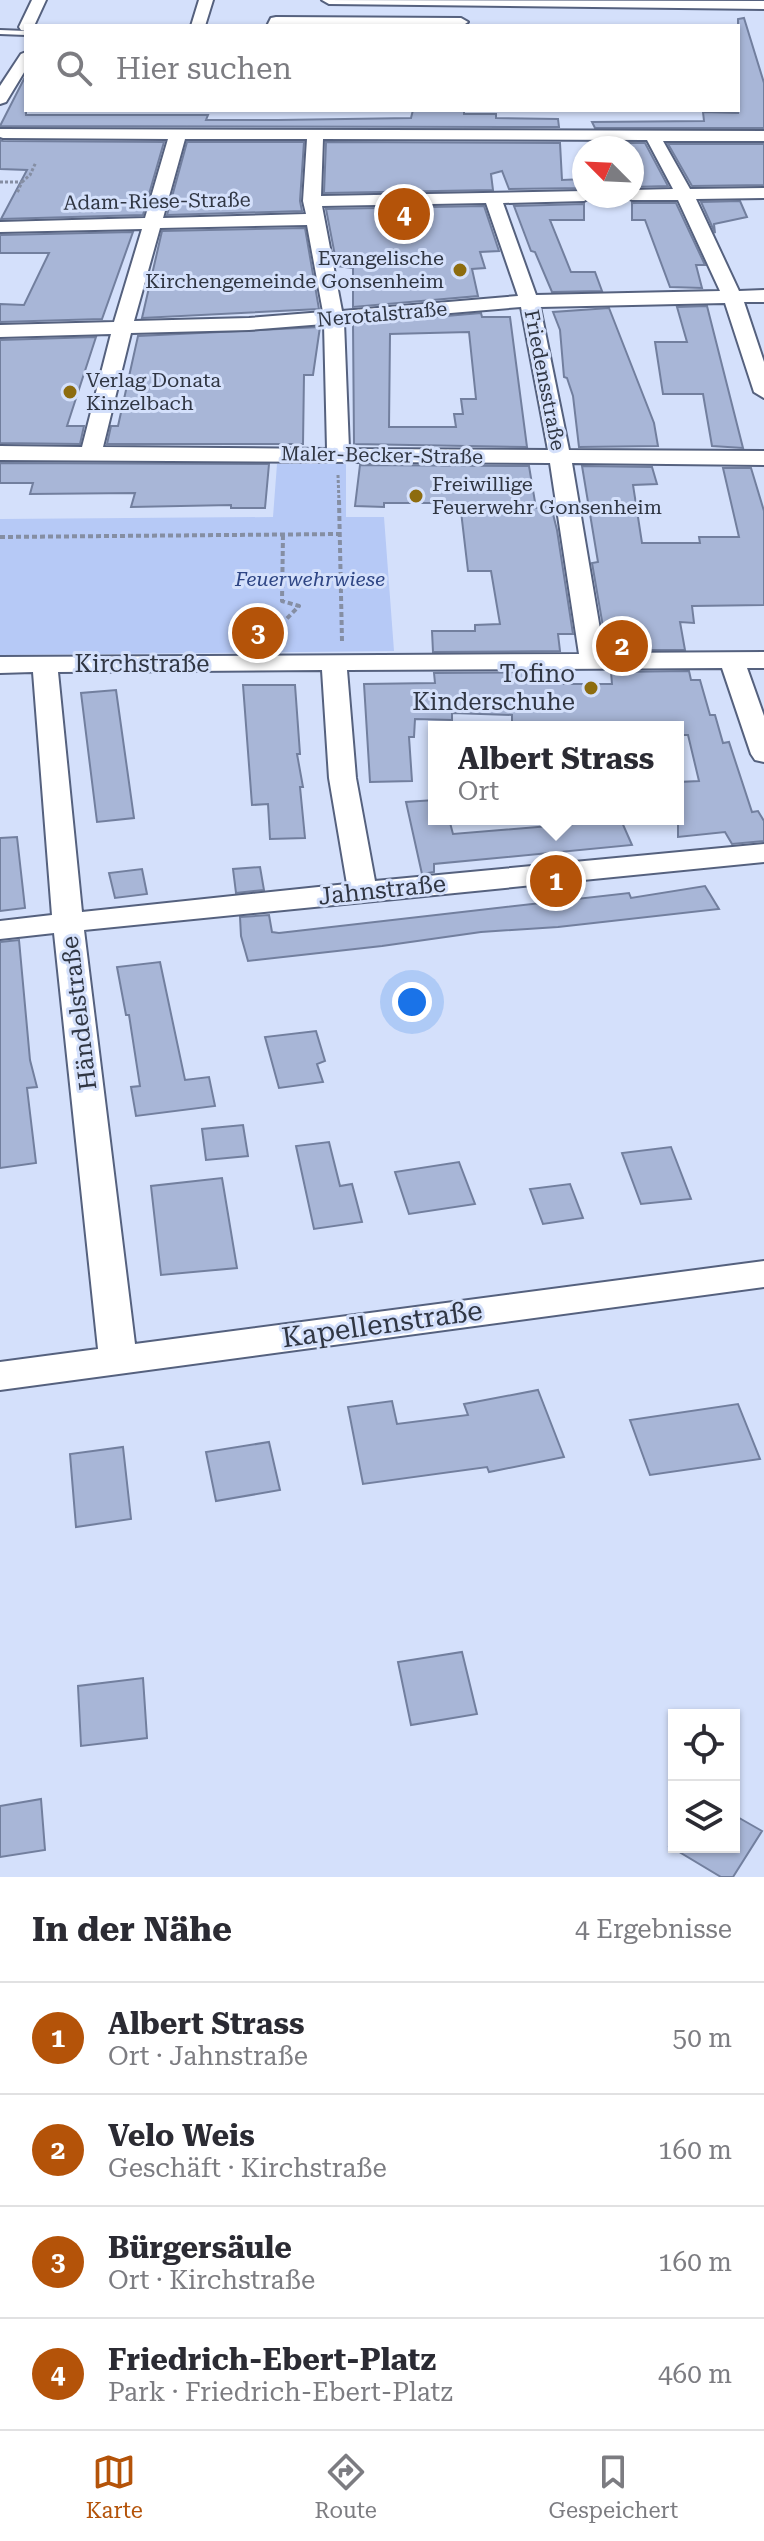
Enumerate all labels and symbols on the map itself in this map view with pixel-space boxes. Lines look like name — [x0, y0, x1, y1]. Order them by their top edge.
north arrow — [572, 136, 644, 208]
pin: 4 — [378, 184, 430, 244]
street label: Adam-Riese-Straße — [63, 187, 251, 215]
place label: Evangelische Kirchengemeinde Gonsenheim — [145, 246, 444, 293]
marker: Evangelische Kirchengemeinde Gonsenheim — [451, 261, 469, 279]
street label: Nerotalstraße — [316, 296, 448, 332]
street label: Friedensstraße — [520, 308, 570, 452]
place label: Verlag Donata Kinzelbach — [86, 368, 221, 415]
marker: Verlag Donata Kinzelbach — [61, 383, 79, 401]
street label: Maler-Becker-Straße — [281, 441, 483, 469]
place label: Freiwillige Feuerwehr Gonsenheim — [432, 472, 662, 519]
marker: Freiwillige Feuerwehr Gonsenheim — [407, 487, 425, 505]
park label: Feuerwehrwiese — [234, 567, 385, 591]
pin: 3 — [232, 603, 284, 663]
pin: 2 — [596, 616, 648, 676]
street label: Kirchstraße — [75, 650, 209, 678]
place label: Tofino Kinderschuhe — [412, 660, 575, 716]
marker: Tofino Kinderschuhe — [582, 679, 600, 697]
pin: 1 — [530, 851, 582, 911]
street label: Jahnstraße — [317, 869, 447, 911]
street label: Händelstraße — [56, 934, 102, 1092]
your location — [392, 982, 432, 1022]
street label: Kapellenstraße — [280, 1294, 484, 1354]

